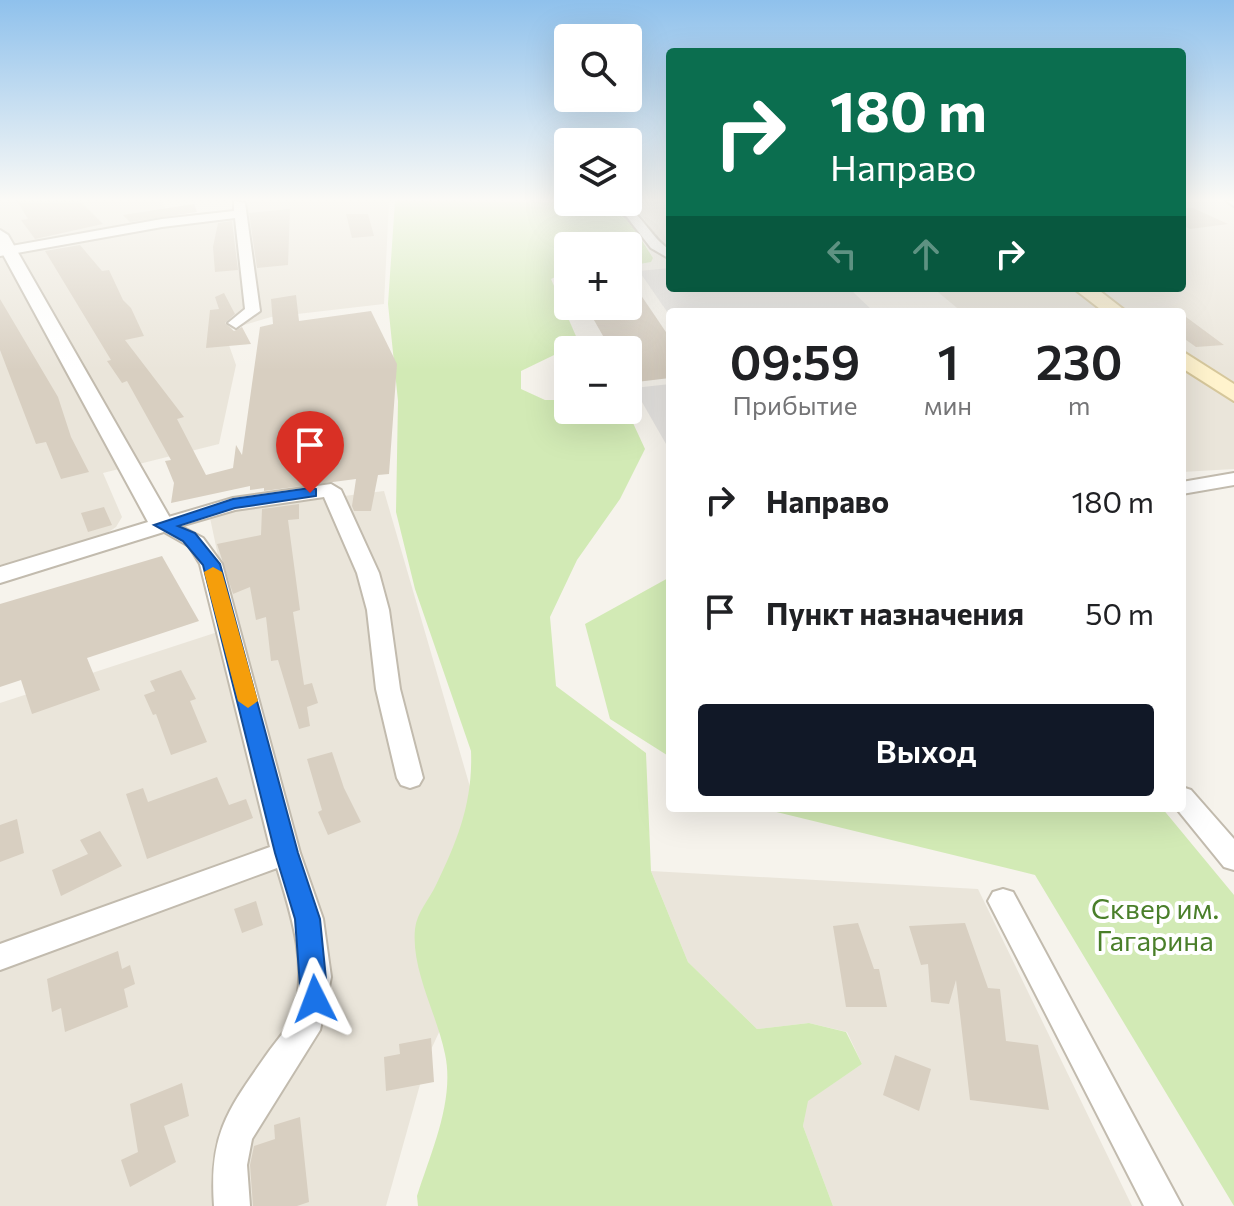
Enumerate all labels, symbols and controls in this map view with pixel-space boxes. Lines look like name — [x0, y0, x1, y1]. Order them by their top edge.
map controls — [554, 24, 642, 424]
button: search — [554, 24, 642, 112]
text: 180 m — [830, 75, 987, 144]
icon: right — [698, 80, 802, 184]
button: layers — [554, 128, 642, 216]
text: Направо — [830, 144, 976, 188]
button: + — [554, 232, 642, 320]
icon: left — [820, 232, 864, 276]
icon: ahead — [904, 232, 948, 276]
icon: right — [988, 232, 1032, 276]
text: 09:59 — [730, 331, 860, 390]
text: 1 — [937, 331, 959, 390]
text: 230 — [1036, 331, 1122, 390]
button: − — [554, 336, 642, 424]
text: Прибытие — [732, 389, 857, 420]
text: мин — [924, 389, 972, 420]
text: m — [1068, 389, 1090, 420]
pin — [276, 411, 344, 493]
icon: arrive — [288, 423, 332, 467]
icon: right — [698, 478, 742, 522]
text: Направо — [766, 482, 889, 519]
text: 180 m — [1071, 482, 1154, 519]
icon: arrive — [698, 590, 742, 634]
text: Пункт назначения — [766, 594, 1024, 631]
text: 50 m — [1085, 594, 1154, 631]
button: Выход — [698, 704, 1154, 796]
park label: Сквер им. Гагарина — [1091, 891, 1219, 957]
position arrow — [273, 957, 357, 1041]

